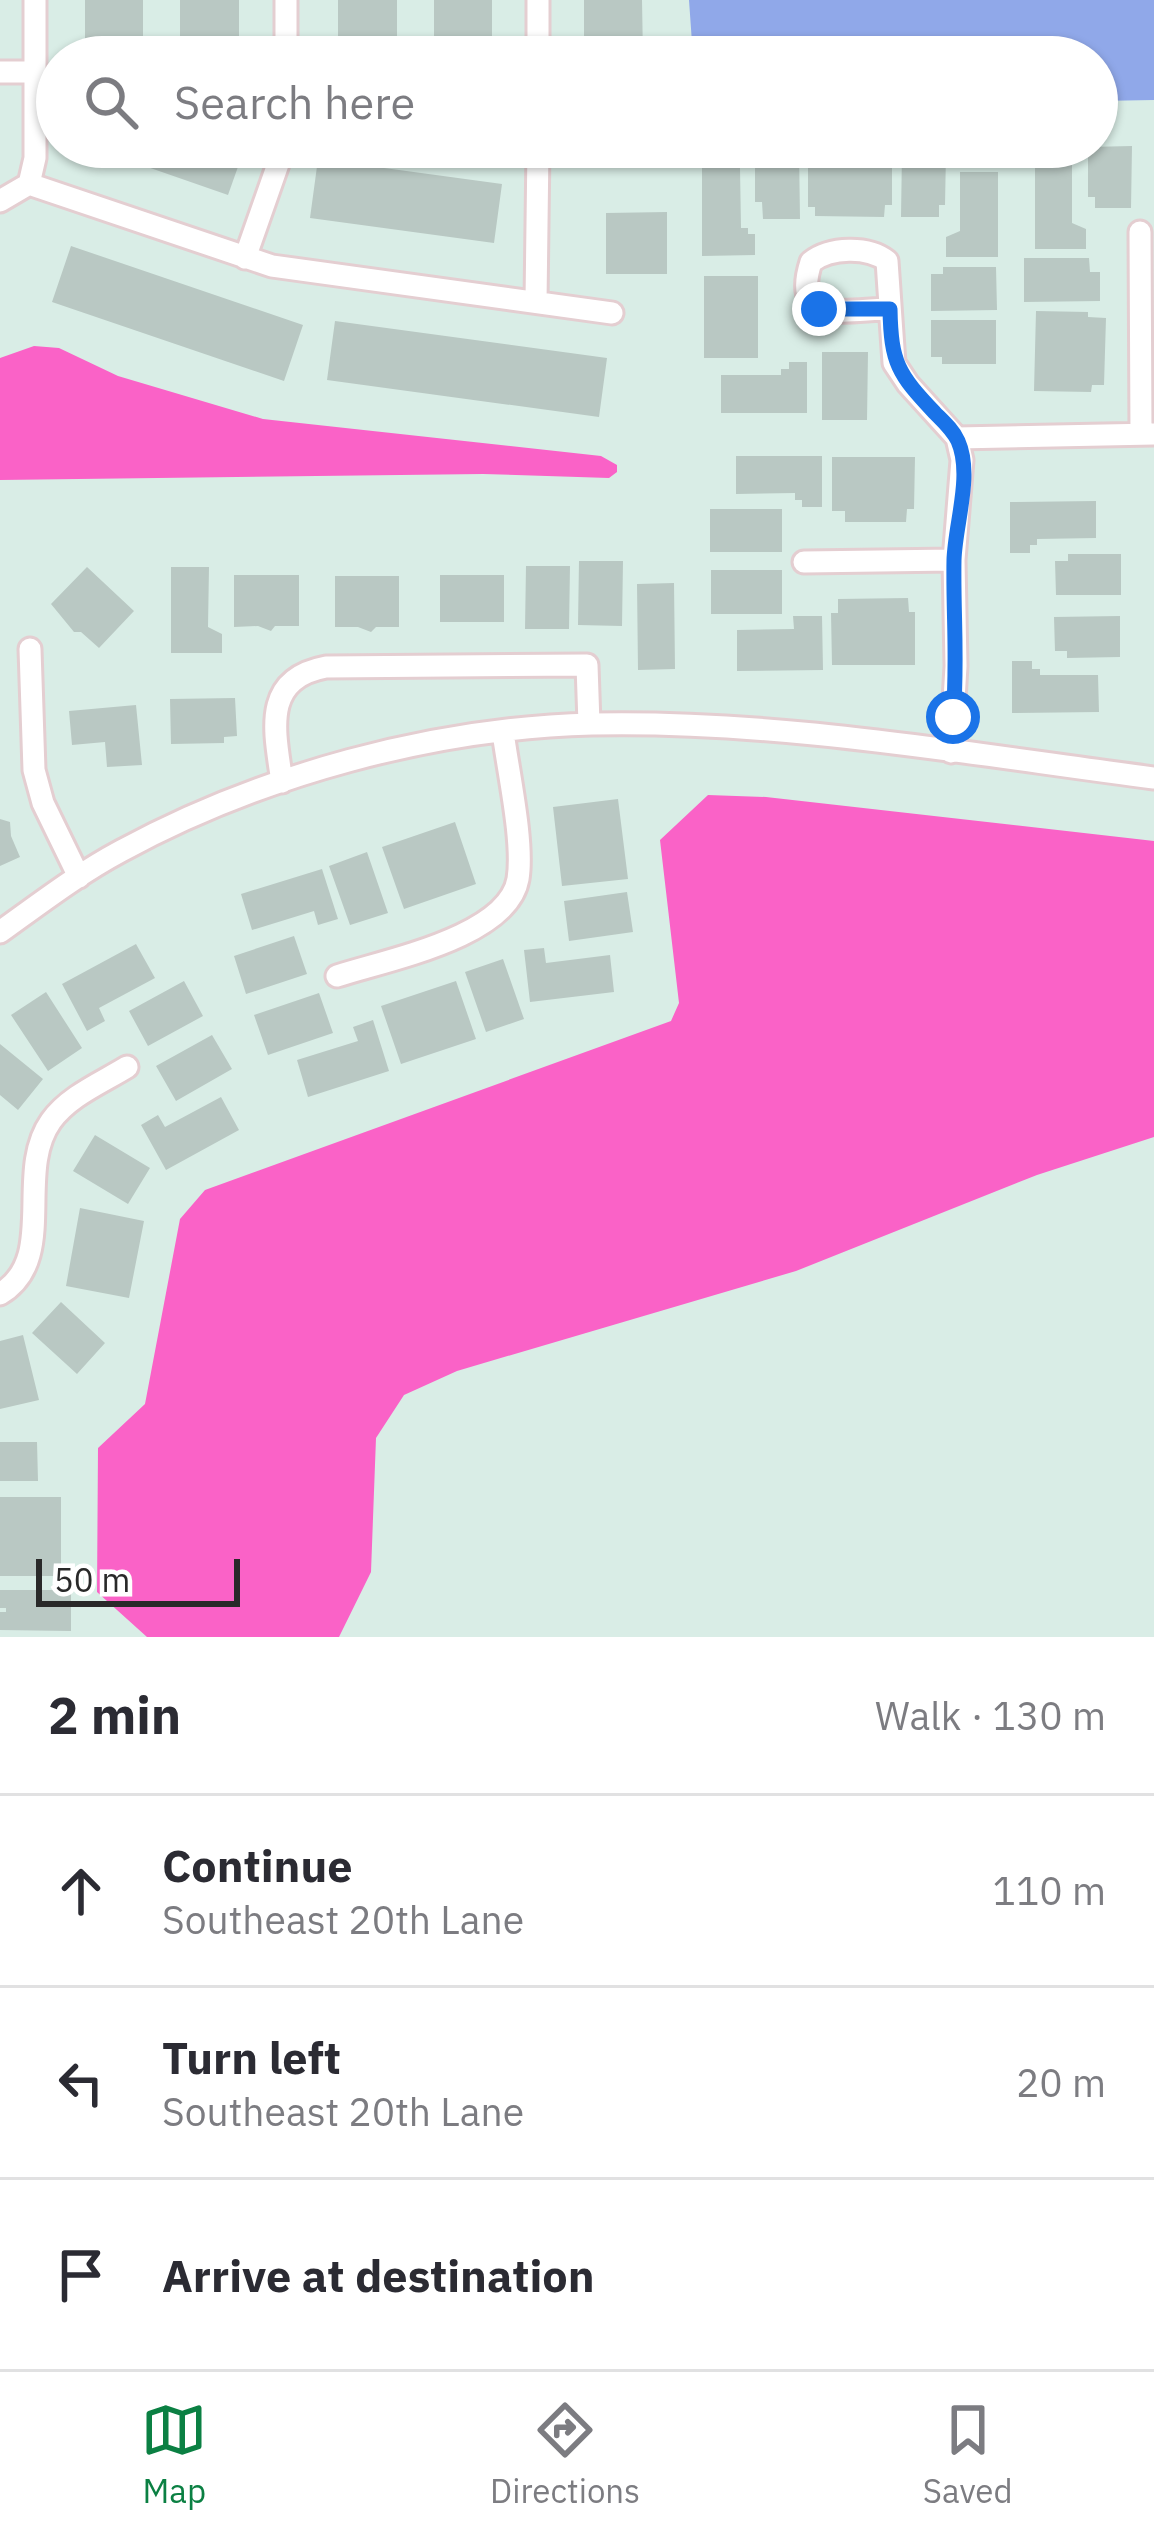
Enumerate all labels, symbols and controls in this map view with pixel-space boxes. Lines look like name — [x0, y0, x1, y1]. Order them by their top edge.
search box — [36, 36, 1118, 168]
icon: search — [78, 69, 144, 135]
text: Search here — [174, 73, 415, 131]
route end — [792, 282, 846, 336]
route start — [926, 690, 980, 744]
scale bar — [36, 1553, 240, 1606]
text: 50 m — [54, 1558, 130, 1601]
text: 2 min — [48, 1682, 181, 1748]
text: Walk · 130 m — [875, 1690, 1106, 1741]
text: Continue — [162, 1836, 353, 1894]
icon: ahead — [48, 1858, 114, 1924]
text: 110 m — [993, 1865, 1106, 1916]
text: Southeast 20th Lane — [162, 1894, 524, 1945]
text: Turn left — [162, 2028, 341, 2086]
icon: left — [48, 2050, 114, 2116]
text: 20 m — [1016, 2057, 1106, 2108]
text: Southeast 20th Lane — [162, 2086, 524, 2137]
icon: arrive — [48, 2242, 114, 2308]
text: Arrive at destination — [162, 2246, 595, 2304]
tab: Map — [141, 2397, 207, 2512]
tab: Directions — [490, 2397, 640, 2512]
tab: Saved — [923, 2397, 1013, 2512]

